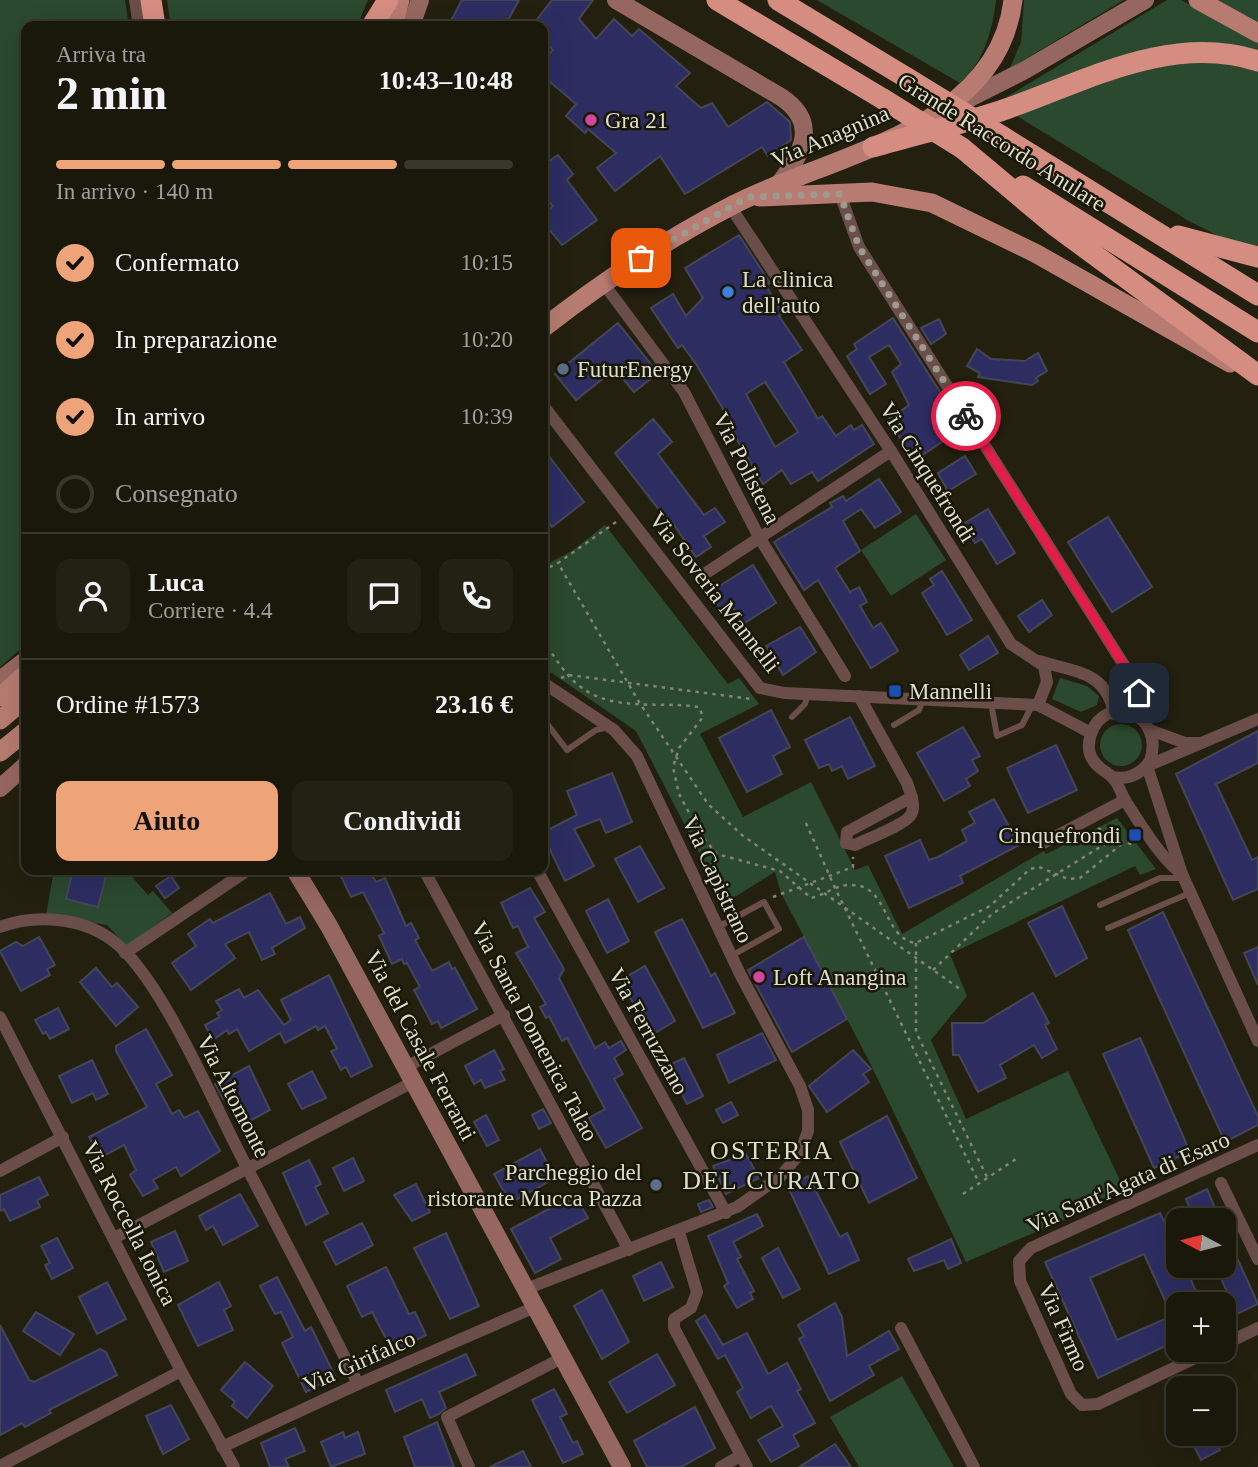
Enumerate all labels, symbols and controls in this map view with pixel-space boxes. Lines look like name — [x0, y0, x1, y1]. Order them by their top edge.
text: Arriva tra — [56, 42, 146, 67]
text: 10:43–10:48 — [379, 66, 513, 95]
text: 2 min — [56, 68, 167, 119]
street label: Grande Raccordo Anulare — [893, 68, 1110, 217]
street label: Via Anagnina — [767, 100, 893, 173]
place label: Gra 21 — [605, 108, 668, 133]
marker: Gra 21 — [583, 112, 599, 128]
text: In arrivo · 140 m — [56, 179, 213, 204]
pin — [611, 228, 671, 288]
icon: bag — [622, 239, 660, 277]
icon: check — [56, 244, 94, 282]
text: Confermato — [115, 248, 239, 277]
text: 10:15 — [461, 250, 513, 275]
place label: La clinica dell'auto — [742, 267, 833, 318]
marker: La clinica dell'auto — [720, 284, 736, 300]
icon: check — [56, 321, 94, 359]
text: In preparazione — [115, 325, 277, 354]
text: 10:20 — [461, 327, 513, 352]
place label: FuturEnergy — [577, 357, 693, 382]
marker: FuturEnergy — [555, 361, 571, 377]
courier — [931, 381, 1001, 451]
icon: bike — [947, 397, 985, 435]
icon: check — [56, 398, 94, 436]
street label: Via Cinquefrondi — [875, 398, 981, 547]
text: In arrivo — [115, 402, 205, 431]
text: 10:39 — [461, 404, 513, 429]
street label: Via Polistena — [708, 408, 785, 528]
text: Consegnato — [115, 479, 238, 508]
street label: Via Soveria Mannelli — [644, 507, 785, 677]
button: person — [56, 559, 130, 633]
button: chat — [347, 559, 421, 633]
button: phone — [439, 559, 513, 633]
text: Luca — [148, 568, 204, 597]
text: Corriere · 4.4 — [148, 598, 273, 623]
pin — [1109, 663, 1169, 723]
icon: home — [1120, 674, 1158, 712]
place label: Mannelli — [909, 679, 992, 704]
marker: Mannelli — [887, 683, 903, 699]
text: Ordine #1573 — [56, 690, 200, 719]
text: 23.16 € — [435, 690, 513, 719]
button: Aiuto — [56, 781, 278, 861]
button: Condividi — [292, 781, 513, 861]
street label: Via Capistrano — [677, 812, 758, 947]
place label: Cinquefrondi — [998, 823, 1121, 848]
marker: Cinquefrondi — [1127, 827, 1143, 843]
street label: Via Santa Domenica Talao — [466, 917, 603, 1145]
street label: Via del Casale Ferranti — [360, 946, 481, 1144]
street label: Via Ferruzzano — [603, 964, 694, 1099]
place label: Loft Anangina — [773, 965, 907, 990]
marker: Loft Anangina — [751, 969, 767, 985]
street label: Via Altomonte — [192, 1031, 275, 1162]
street label: Via Sant'Agata di Esaro — [1023, 1126, 1233, 1238]
district label: OSTERIA DEL CURATO — [682, 1136, 862, 1195]
street label: Via Roccella Ionica — [77, 1137, 182, 1310]
place label: Parcheggio del ristorante Mucca Pazza — [427, 1160, 642, 1211]
marker: Parcheggio del ristorante Mucca Pazza — [648, 1177, 664, 1193]
north arrow — [1166, 1208, 1236, 1278]
map controls — [1166, 1208, 1236, 1446]
street label: Via Firmo — [1033, 1279, 1094, 1375]
button: + — [1166, 1292, 1236, 1362]
street label: Via Girifalco — [299, 1326, 419, 1397]
button: − — [1166, 1376, 1236, 1446]

